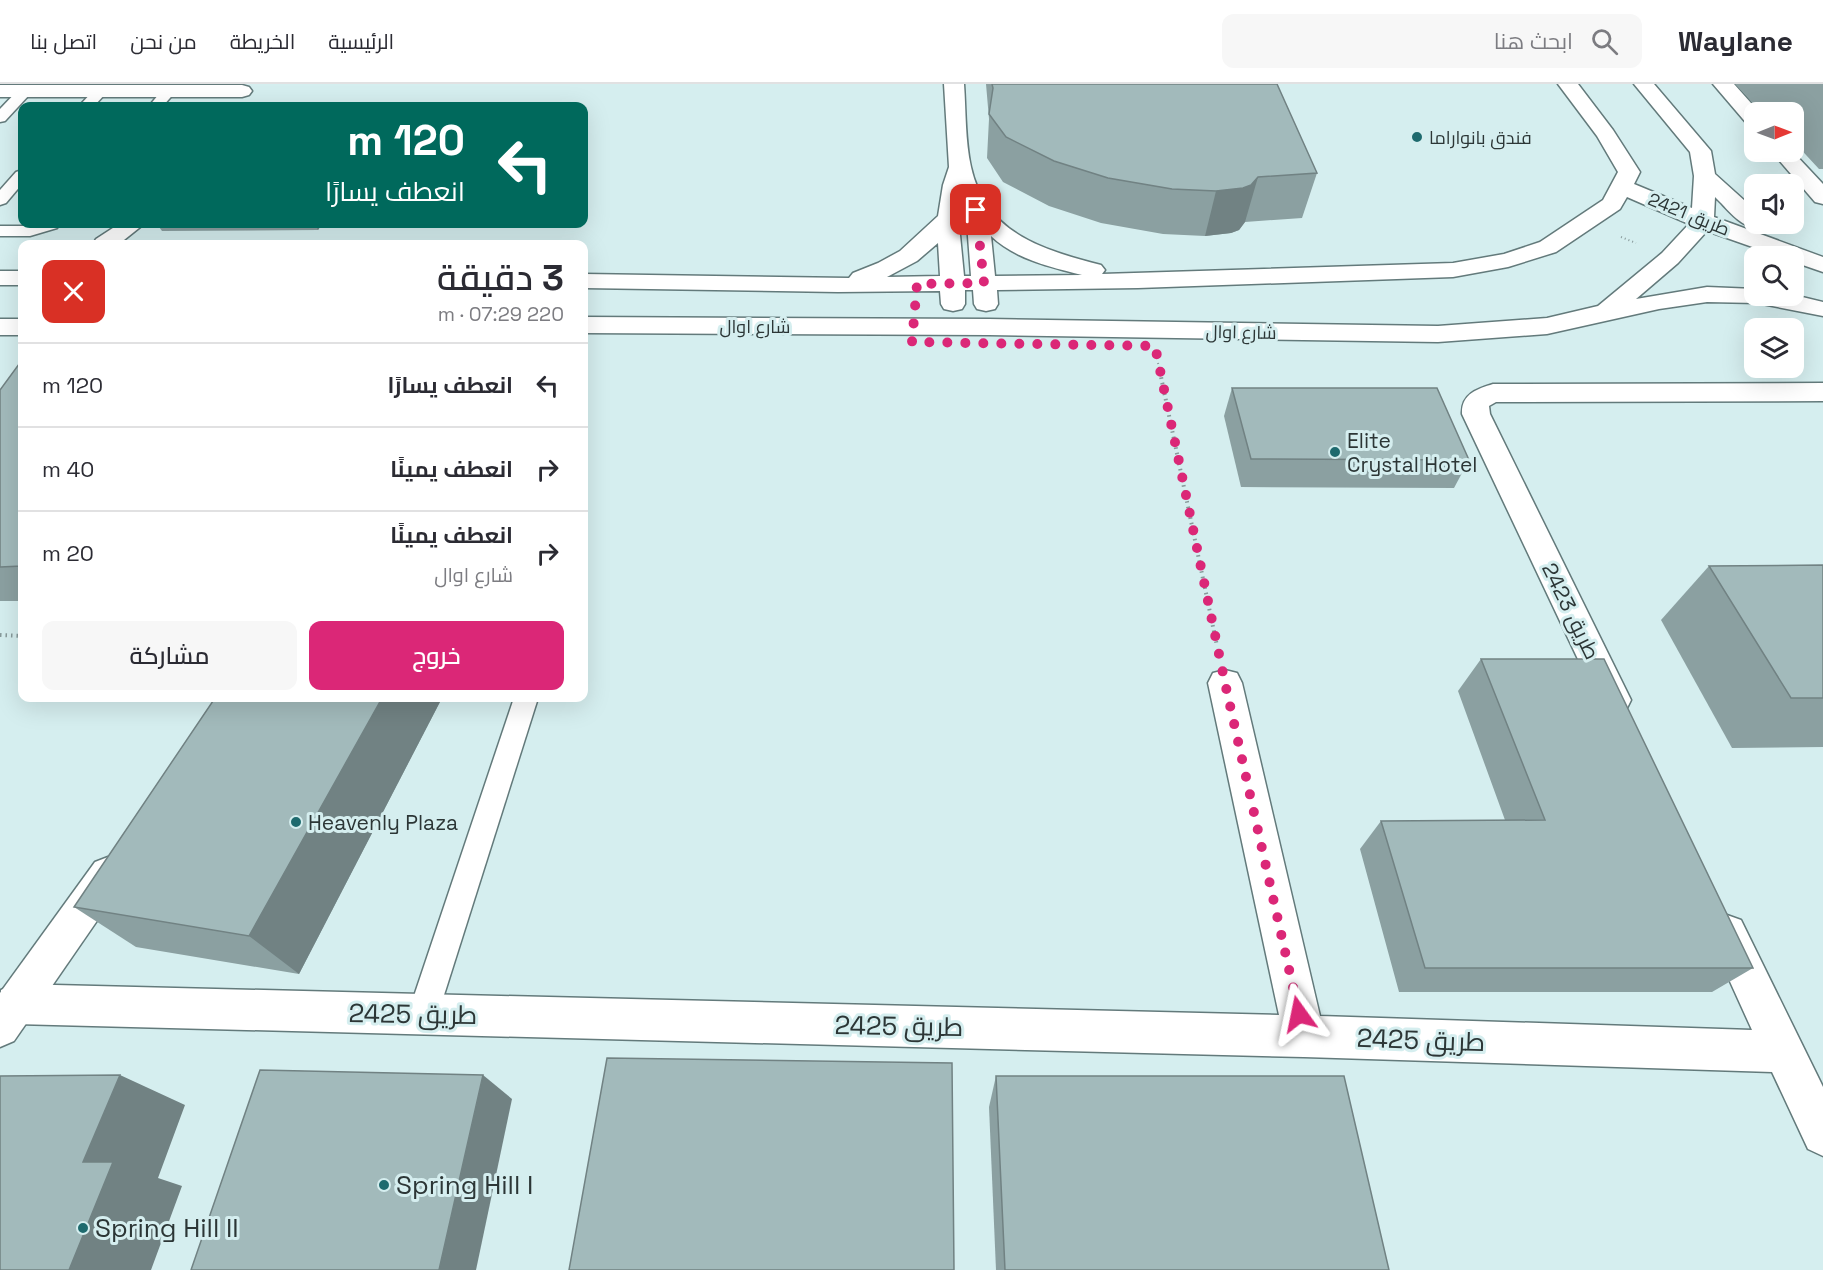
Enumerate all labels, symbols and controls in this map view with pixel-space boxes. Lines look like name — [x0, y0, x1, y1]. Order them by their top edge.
search box — [1222, 14, 1642, 68]
text: Waylane — [1678, 23, 1793, 59]
icon: search — [1588, 25, 1621, 58]
text: ابحث هنا — [1494, 27, 1573, 55]
text: اتصل بنا — [30, 28, 97, 55]
text: من نحن — [130, 28, 197, 55]
text: الخريطة — [230, 28, 295, 55]
text: الرئيسية — [328, 28, 394, 55]
north arrow — [1744, 102, 1804, 162]
map controls — [1744, 102, 1804, 378]
text: 120 m — [347, 114, 465, 167]
icon: left — [486, 126, 564, 204]
place label: فندق بانواراما — [1429, 126, 1532, 150]
marker: فندق بانواراما — [1410, 130, 1424, 144]
text: انعطف يسارًا — [325, 174, 465, 209]
button: sound — [1744, 174, 1804, 234]
pin — [950, 184, 1001, 235]
street label: طريق 2421 — [1645, 187, 1733, 242]
icon: arrive — [959, 193, 992, 226]
button: search — [1744, 246, 1804, 306]
text: 3 دقيقة — [437, 255, 564, 301]
button: close — [42, 260, 105, 323]
text: 220 m · 07:29 — [438, 301, 564, 327]
street label: شارع اوال — [720, 315, 790, 339]
button: layers — [1744, 318, 1804, 378]
street label: شارع اوال — [1205, 320, 1277, 345]
icon: left — [531, 369, 564, 402]
text: 120 m — [42, 371, 103, 399]
text: انعطف يسارًا — [387, 371, 513, 399]
place label: Elite Crystal Hotel — [1347, 427, 1478, 478]
marker: Elite Crystal Hotel — [1328, 445, 1342, 459]
icon: right — [531, 453, 564, 486]
text: 40 m — [42, 455, 94, 483]
text: انعطف يمينًا — [390, 455, 513, 483]
text: انعطف يمينًا — [390, 521, 513, 549]
icon: right — [531, 537, 564, 570]
text: 20 m — [42, 539, 94, 567]
street label: طريق 2423 — [1536, 558, 1606, 664]
text: شارع اوال — [434, 562, 513, 588]
button: مشاركة — [42, 621, 297, 690]
button: خروج — [309, 621, 564, 690]
place label: Heavenly Plaza — [308, 809, 458, 836]
marker: Heavenly Plaza — [289, 815, 303, 829]
position arrow — [1267, 982, 1331, 1046]
street label: طريق 2425 — [348, 996, 478, 1032]
street label: طريق 2425 — [834, 1008, 964, 1044]
street label: طريق 2425 — [1356, 1021, 1486, 1059]
place label: Spring Hill I — [396, 1168, 533, 1202]
marker: Spring Hill I — [377, 1178, 391, 1192]
place label: Spring Hill II — [95, 1211, 239, 1245]
marker: Spring Hill II — [76, 1221, 90, 1235]

